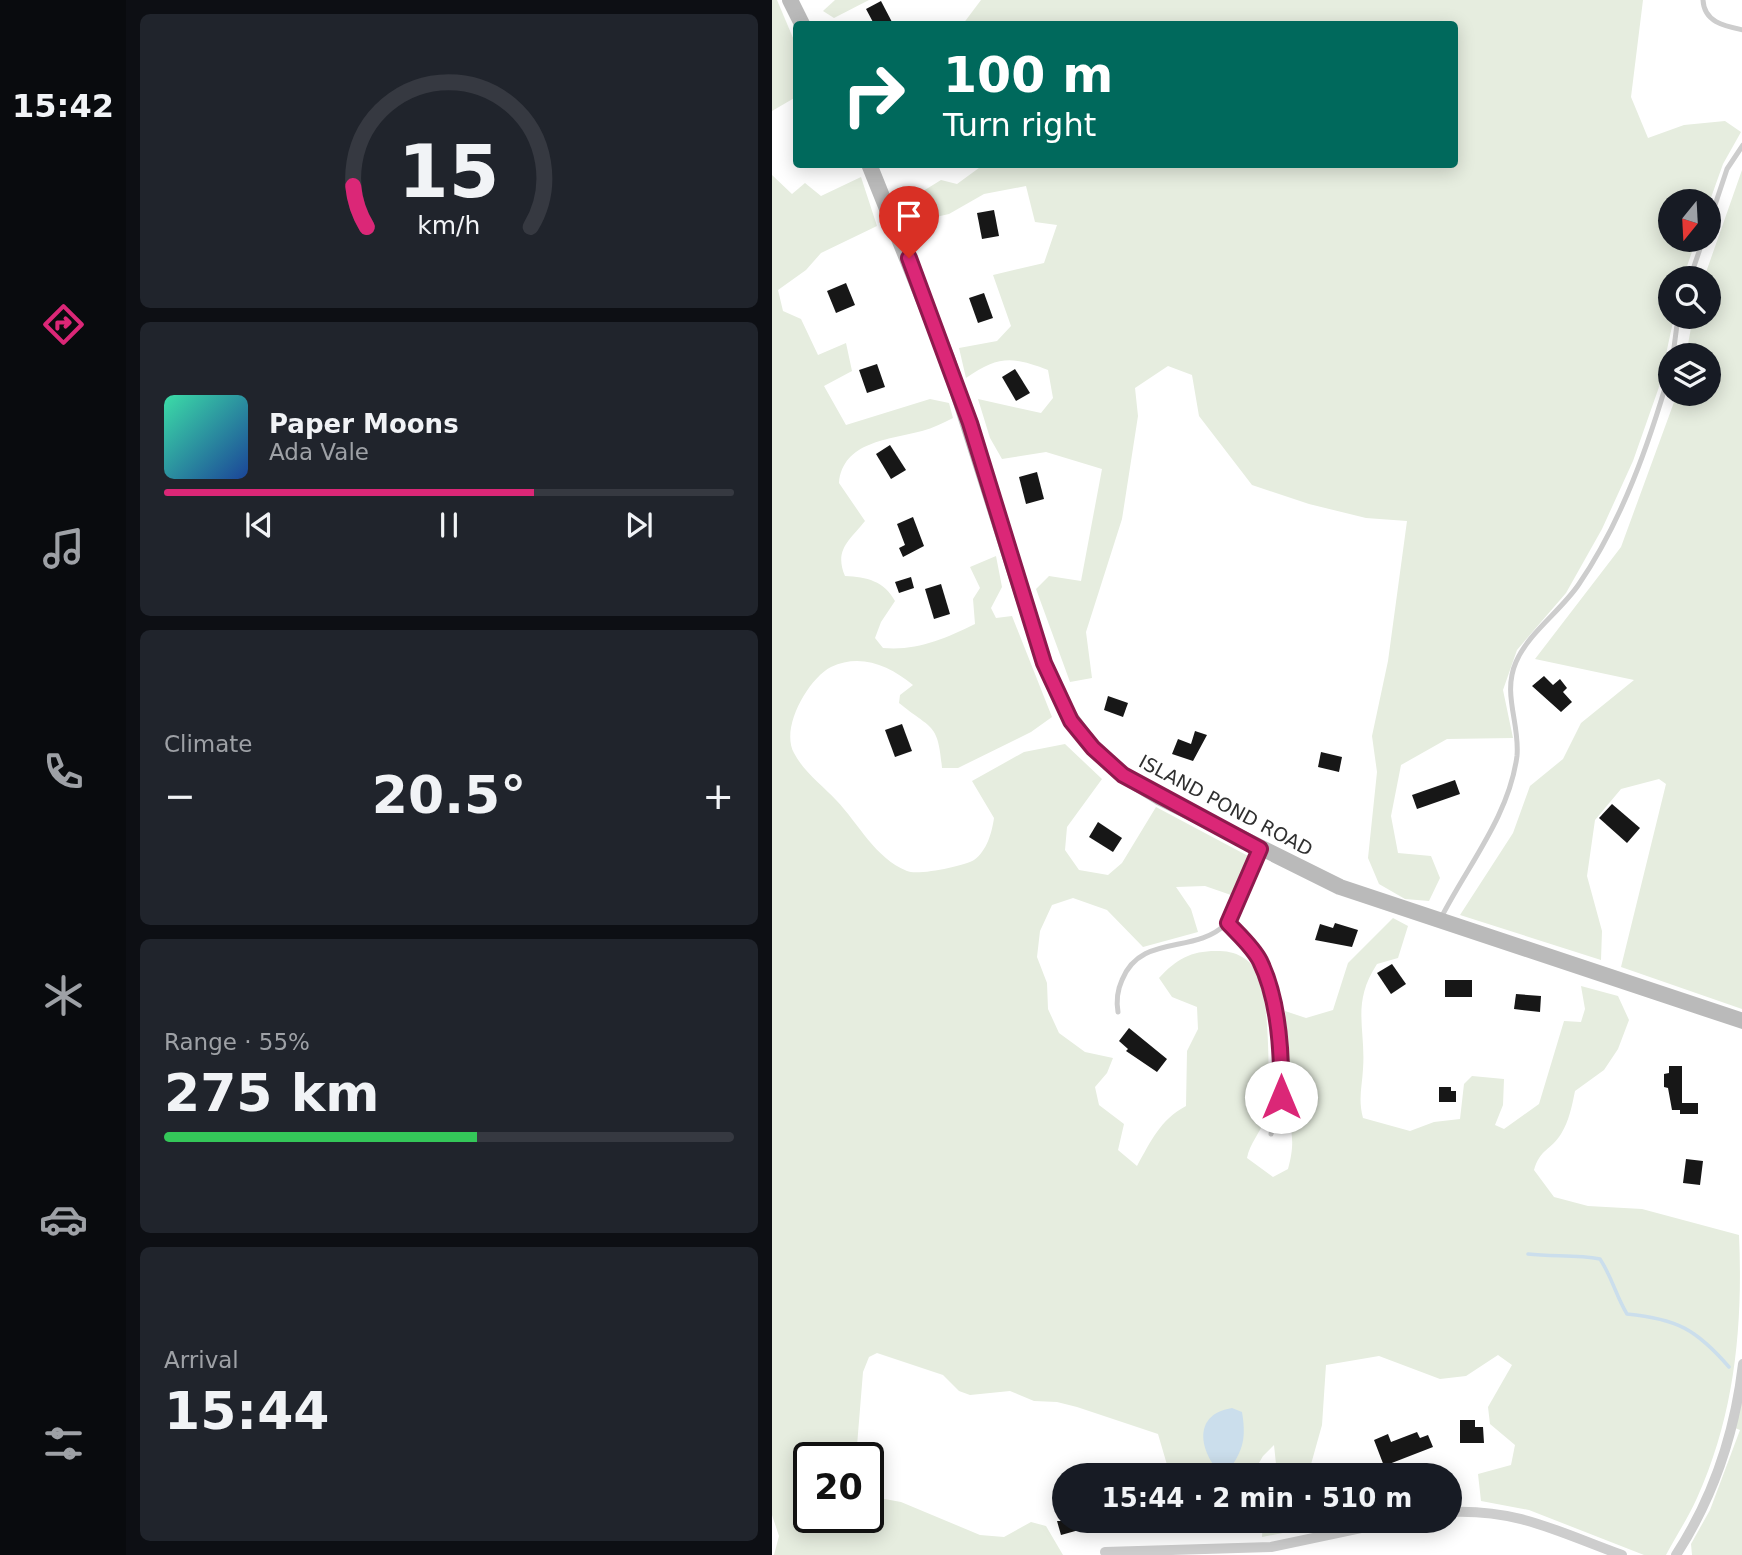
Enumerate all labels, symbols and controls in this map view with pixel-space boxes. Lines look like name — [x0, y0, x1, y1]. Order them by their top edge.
text: 100 m — [943, 47, 1113, 104]
icon: right — [828, 49, 919, 140]
text: 15:42 — [12, 87, 114, 125]
text: Turn right — [943, 106, 1096, 144]
text: 15 — [398, 129, 500, 214]
pin — [879, 186, 939, 258]
north arrow — [1658, 189, 1720, 252]
map controls — [1658, 189, 1721, 406]
icon: arrive — [890, 197, 928, 235]
text: km/h — [417, 211, 481, 240]
button: search — [1658, 266, 1721, 329]
icon: directions — [39, 300, 88, 349]
button: layers — [1658, 343, 1721, 406]
text: Paper Moons — [269, 409, 459, 439]
text: Ada Vale — [269, 439, 369, 465]
icon: previous — [240, 506, 278, 544]
icon: pause — [430, 506, 468, 544]
icon: next — [620, 506, 658, 544]
icon: music — [39, 524, 88, 573]
text: Climate — [164, 731, 253, 757]
icon: phone — [39, 747, 88, 796]
street label: ISLAND POND ROAD — [1135, 750, 1317, 860]
text: 20.5° — [372, 765, 526, 825]
text: − — [164, 774, 196, 818]
text: + — [702, 774, 734, 818]
icon: climate — [39, 971, 88, 1020]
text: Range · 55% — [164, 1029, 310, 1055]
position arrow — [1244, 1060, 1318, 1134]
text: 275 km — [164, 1063, 379, 1123]
icon: car — [39, 1195, 88, 1244]
text: Arrival — [164, 1347, 239, 1373]
text: 15:44 — [164, 1381, 330, 1441]
icon: filters — [39, 1419, 88, 1468]
speed limit sign: 20 — [793, 1442, 884, 1533]
text: 15:44 · 2 min · 510 m — [1102, 1483, 1412, 1513]

